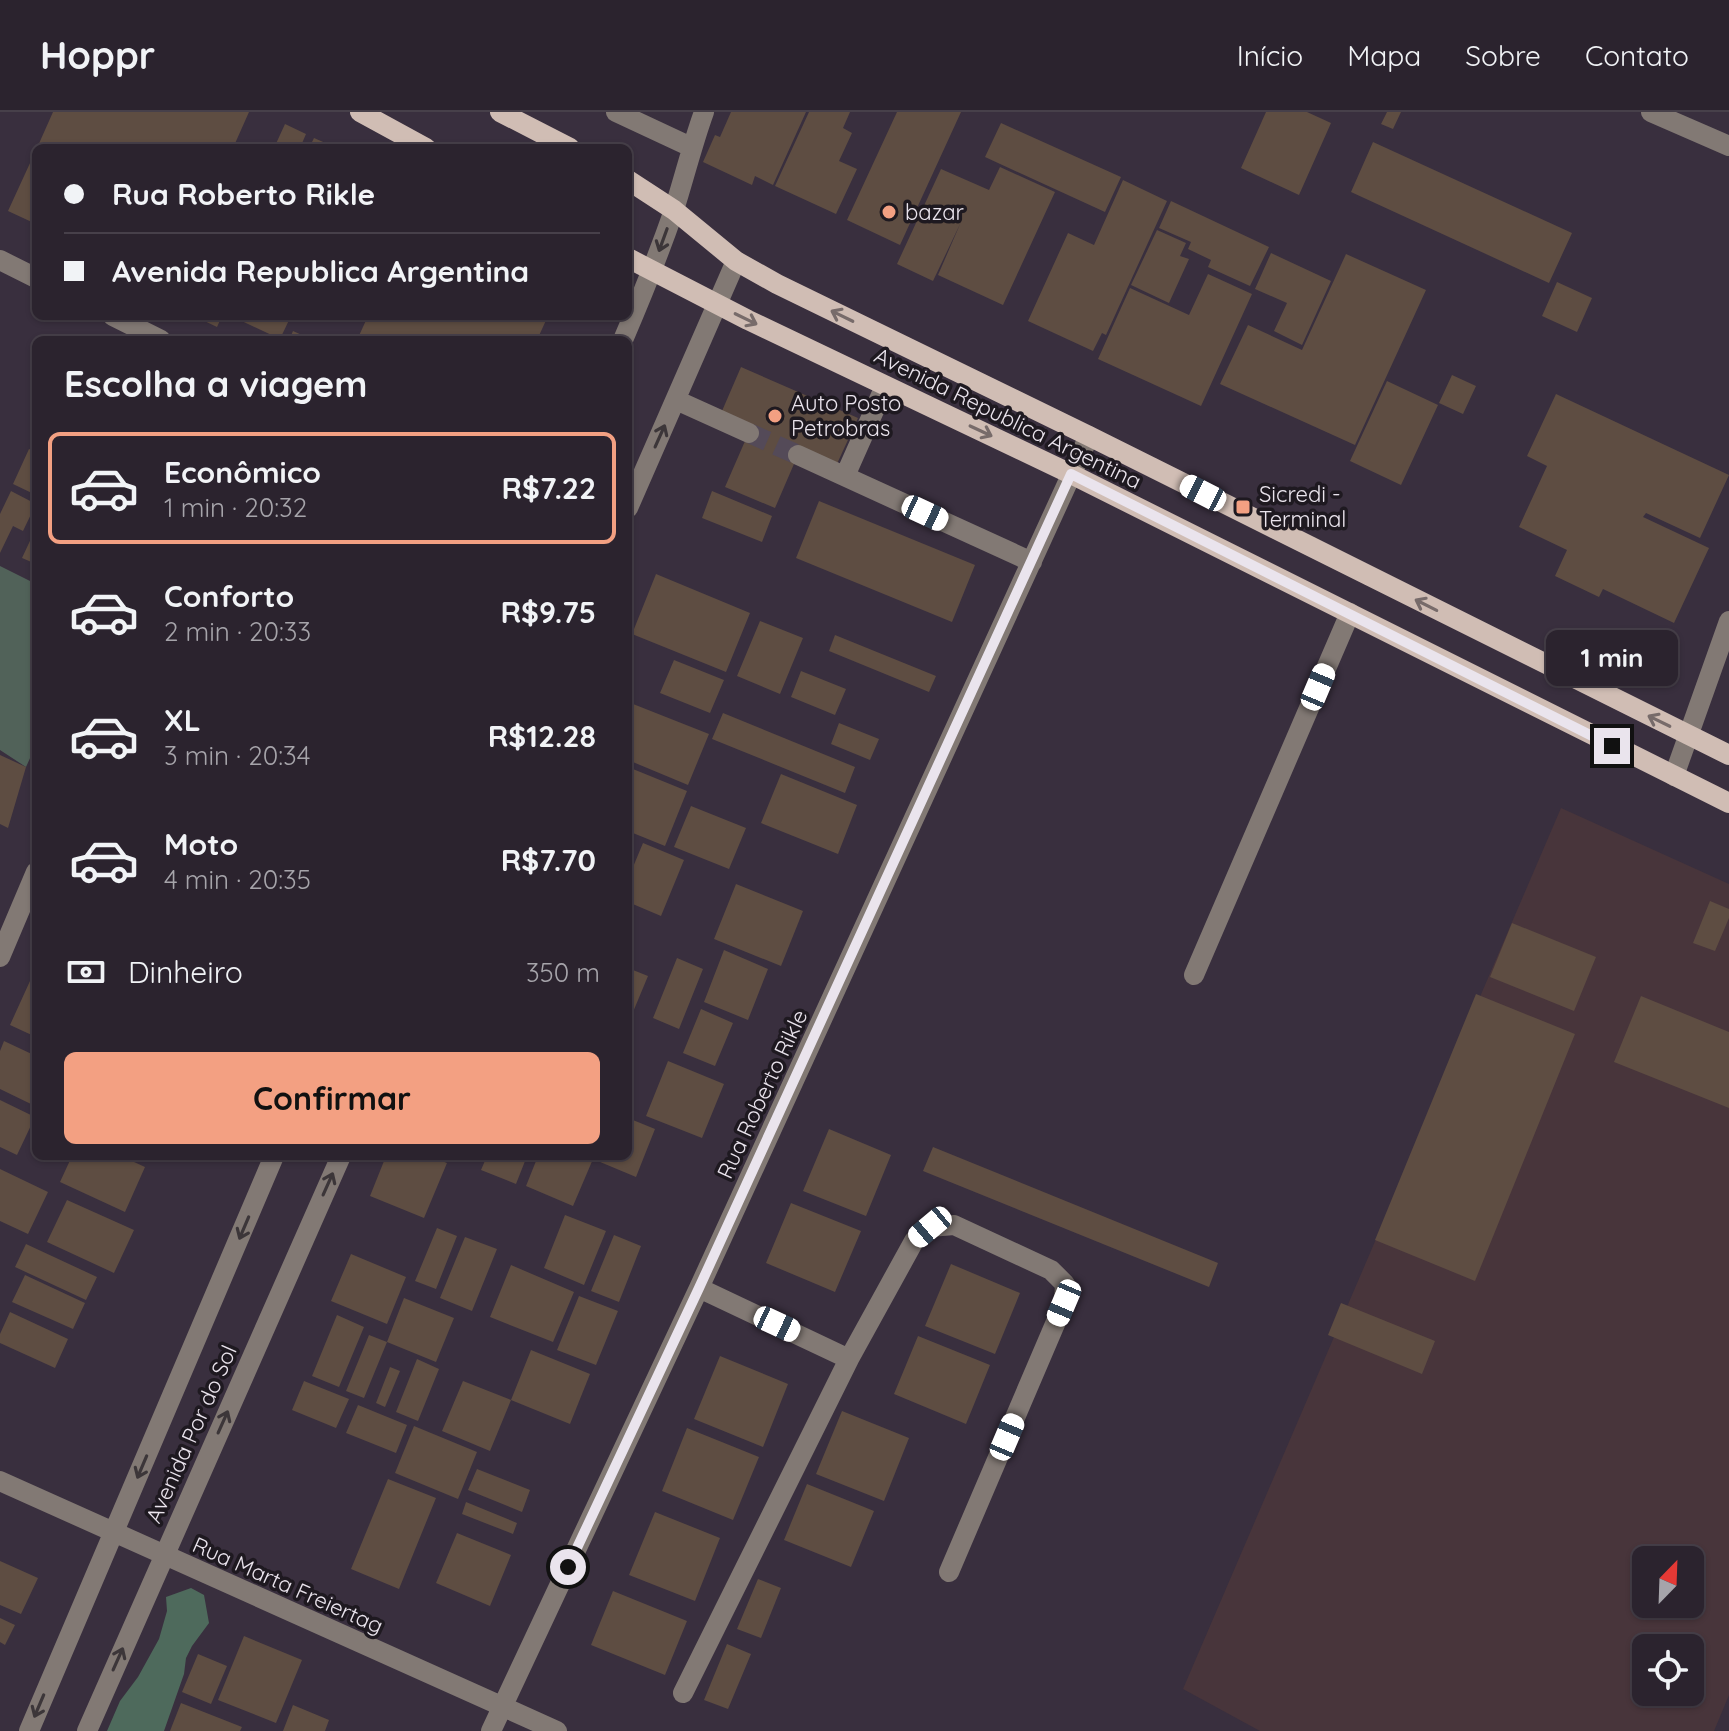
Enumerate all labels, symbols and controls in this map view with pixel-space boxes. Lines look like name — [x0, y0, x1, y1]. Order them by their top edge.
text: Hoppr — [40, 31, 155, 79]
text: Início — [1237, 38, 1303, 73]
text: Mapa — [1347, 38, 1421, 73]
text: Sobre — [1465, 38, 1541, 73]
text: Contato — [1585, 38, 1689, 73]
text: Rua Roberto Rikle — [112, 175, 375, 213]
place label: bazar — [905, 198, 965, 226]
marker: bazar — [880, 203, 898, 221]
one-way arrow — [655, 227, 669, 252]
text: Avenida Republica Argentina — [112, 252, 529, 290]
one-way arrow — [831, 307, 855, 323]
one-way arrow — [734, 312, 758, 328]
street label: Avenida Republica Argentina — [870, 341, 1146, 495]
text: Escolha a viagem — [64, 361, 367, 406]
place label: Auto Posto Petrobras — [791, 389, 901, 442]
marker: Auto Posto Petrobras — [766, 407, 784, 425]
one-way arrow — [969, 424, 993, 439]
one-way arrow — [653, 425, 668, 449]
icon: car — [68, 452, 140, 524]
text: Econômico — [164, 453, 321, 491]
text: R$7.22 — [502, 469, 596, 507]
car — [1176, 471, 1230, 515]
place label: Sicredi - Terminal — [1259, 480, 1346, 533]
text: 1 min · 20:32 — [164, 491, 307, 524]
car — [898, 492, 952, 534]
marker: Sicredi - Terminal — [1234, 498, 1252, 516]
icon: car — [68, 576, 140, 648]
text: Conforto — [164, 577, 294, 615]
text: R$9.75 — [500, 593, 596, 631]
one-way arrow — [1415, 597, 1439, 612]
text: 2 min · 20:33 — [164, 615, 311, 648]
callout: 1 min — [1546, 630, 1678, 686]
text: 1 min — [1581, 641, 1644, 674]
car — [1298, 660, 1338, 714]
icon: car — [68, 700, 140, 772]
text: XL — [164, 701, 201, 739]
one-way arrow — [1647, 713, 1671, 728]
text: R$12.28 — [488, 717, 596, 755]
route end — [1594, 728, 1630, 764]
text: 3 min · 20:34 — [164, 739, 310, 772]
icon: car — [68, 824, 140, 896]
text: Moto — [164, 825, 238, 863]
text: R$7.70 — [501, 841, 596, 879]
text: 4 min · 20:35 — [164, 863, 311, 896]
icon: cash — [64, 950, 108, 994]
text: Dinheiro — [128, 953, 243, 991]
text: 350 m — [526, 956, 600, 989]
street label: Rua Roberto Rikle — [711, 1005, 813, 1183]
button: Confirmar — [64, 1052, 600, 1144]
one-way arrow — [322, 1172, 337, 1197]
car — [904, 1202, 956, 1252]
one-way arrow — [235, 1215, 250, 1240]
car — [1044, 1276, 1084, 1330]
car — [750, 1303, 804, 1345]
street label: Avenida Por do Sol — [139, 1341, 243, 1527]
one-way arrow — [216, 1410, 231, 1434]
car — [987, 1410, 1027, 1464]
one-way arrow — [133, 1454, 148, 1479]
street label: Rua Marta Freiertag — [188, 1530, 388, 1640]
north arrow — [1632, 1546, 1704, 1618]
map controls — [1632, 1546, 1704, 1706]
route start — [550, 1549, 586, 1585]
button: locate — [1632, 1634, 1704, 1706]
one-way arrow — [112, 1648, 127, 1672]
one-way arrow — [31, 1693, 46, 1718]

